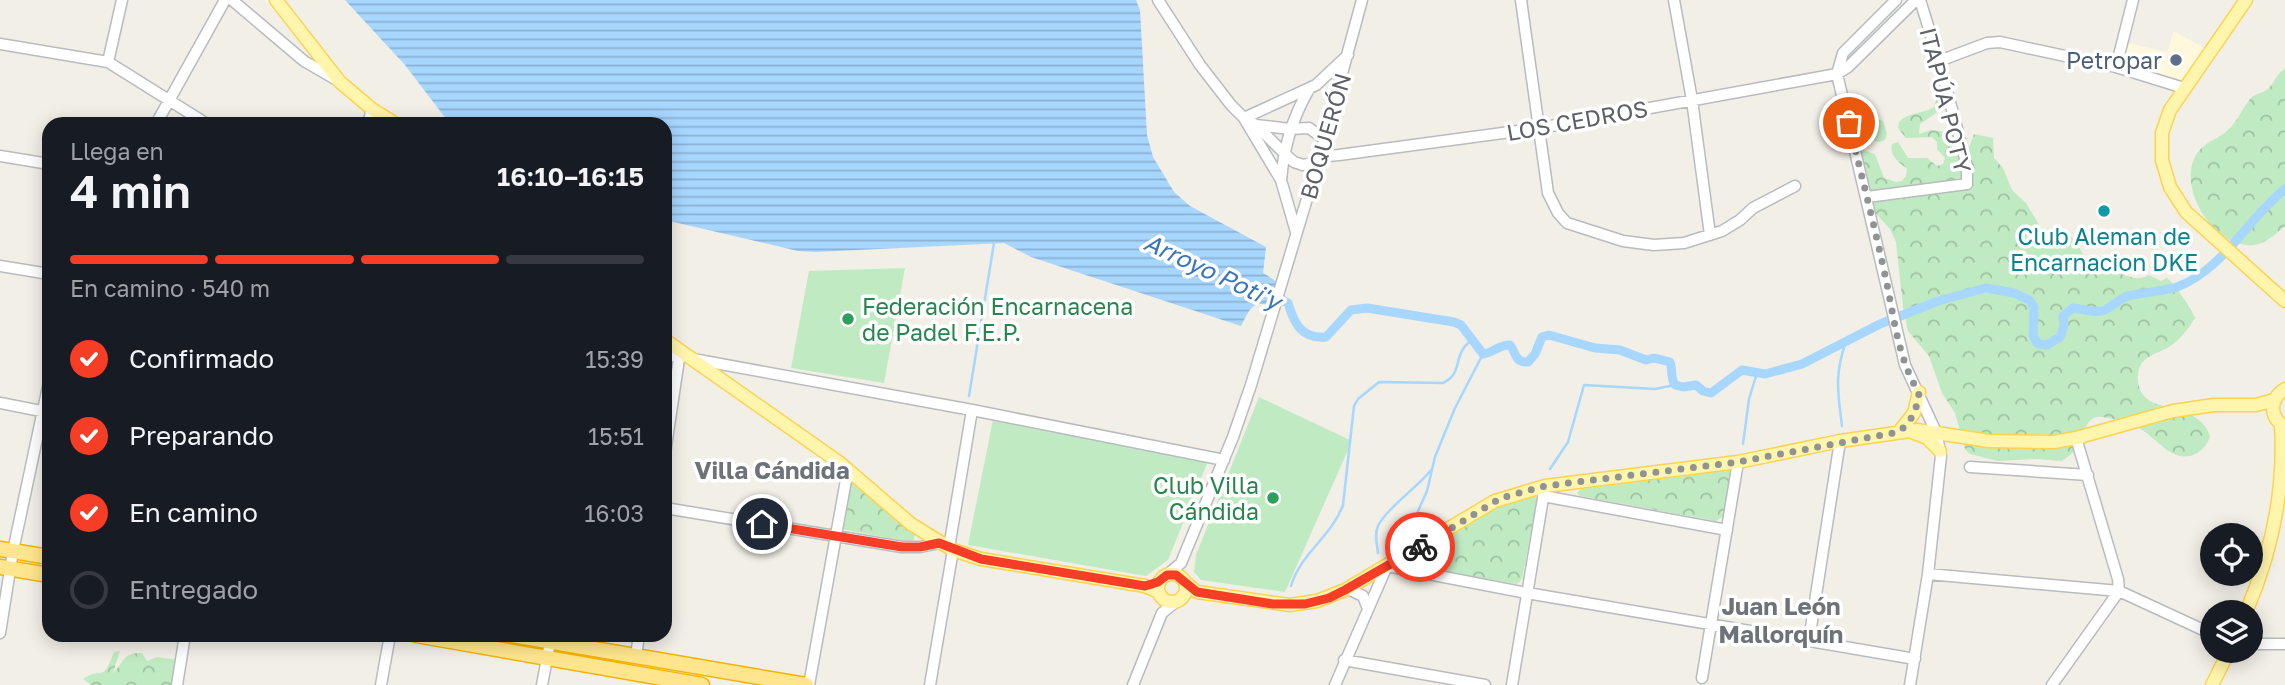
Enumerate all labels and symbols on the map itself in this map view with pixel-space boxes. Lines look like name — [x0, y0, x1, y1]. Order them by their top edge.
street label: ITAPÚA POTY — [1914, 24, 1978, 176]
place label: Petropar — [2066, 46, 2162, 74]
marker: Petropar — [2168, 52, 2184, 68]
street label: BOQUERÓN — [1294, 70, 1356, 202]
pin — [1819, 93, 1879, 153]
street label: LOS CEDROS — [1504, 94, 1650, 146]
marker: Club Aleman de Encarnacion DKE — [2096, 203, 2112, 219]
place label: Club Aleman de Encarnacion DKE — [2010, 222, 2198, 276]
water label: Arroyo Poti'y — [1140, 227, 1289, 318]
place label: Federación Encarnacena de Padel F.E.P. — [862, 292, 1133, 346]
marker: Federación Encarnacena de Padel F.E.P. — [840, 311, 856, 327]
district label: Villa Cándida — [694, 455, 850, 484]
place label: Club Villa Cándida — [1153, 471, 1259, 525]
marker: Club Villa Cándida — [1265, 490, 1281, 506]
pin — [732, 494, 792, 554]
courier — [1385, 512, 1455, 582]
district label: Juan León Mallorquín — [1719, 591, 1843, 648]

